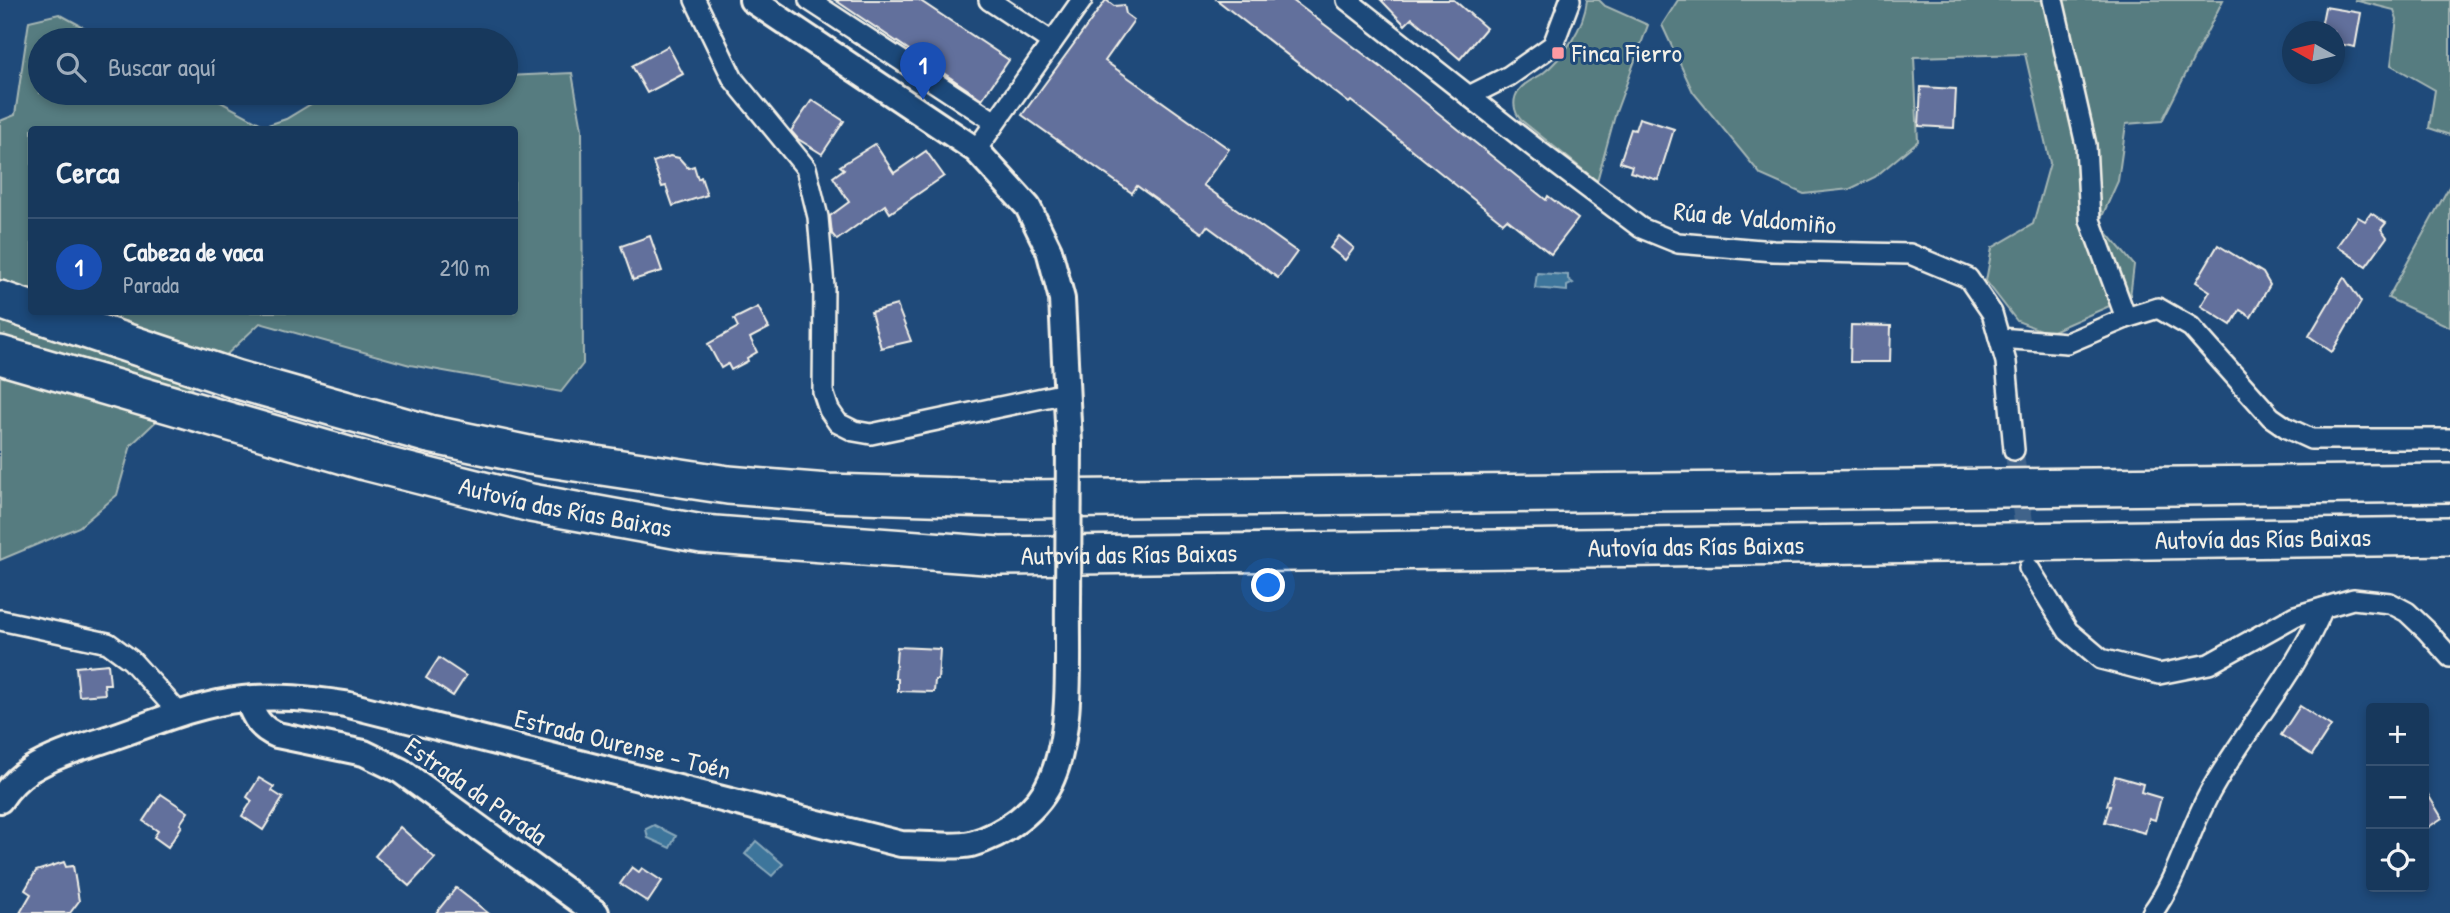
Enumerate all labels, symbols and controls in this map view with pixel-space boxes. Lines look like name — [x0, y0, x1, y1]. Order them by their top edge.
north arrow — [2282, 21, 2345, 84]
search box — [28, 28, 518, 105]
place label: Finca Fierro — [1571, 35, 1682, 70]
pin: 1 — [900, 42, 946, 100]
marker: Finca Fierro — [1550, 45, 1566, 61]
icon: search — [52, 48, 90, 86]
text: Buscar aquí — [108, 49, 216, 84]
text: Cerca — [56, 152, 119, 192]
street label: Rúa de Valdomiño — [1672, 193, 1838, 242]
text: Cabeza de vaca — [123, 234, 263, 269]
text: 1 — [75, 252, 83, 283]
text: 210 m — [440, 252, 490, 283]
text: Parada — [123, 269, 179, 300]
street label: Autovía das Rías Baixas — [456, 468, 675, 545]
street label: Autovía das Rías Baixas — [2155, 519, 2371, 557]
street label: Autovía das Rías Baixas — [1588, 527, 1804, 565]
street label: Autovía das Rías Baixas — [1021, 535, 1237, 573]
your location — [1251, 568, 1285, 602]
street label: Estrada Ourense - Toén — [511, 700, 735, 787]
map controls — [2366, 703, 2429, 892]
button: + — [2366, 703, 2429, 766]
street label: Estrada da Parada — [398, 729, 555, 853]
button: − — [2366, 766, 2429, 829]
button: locate — [2366, 829, 2429, 892]

